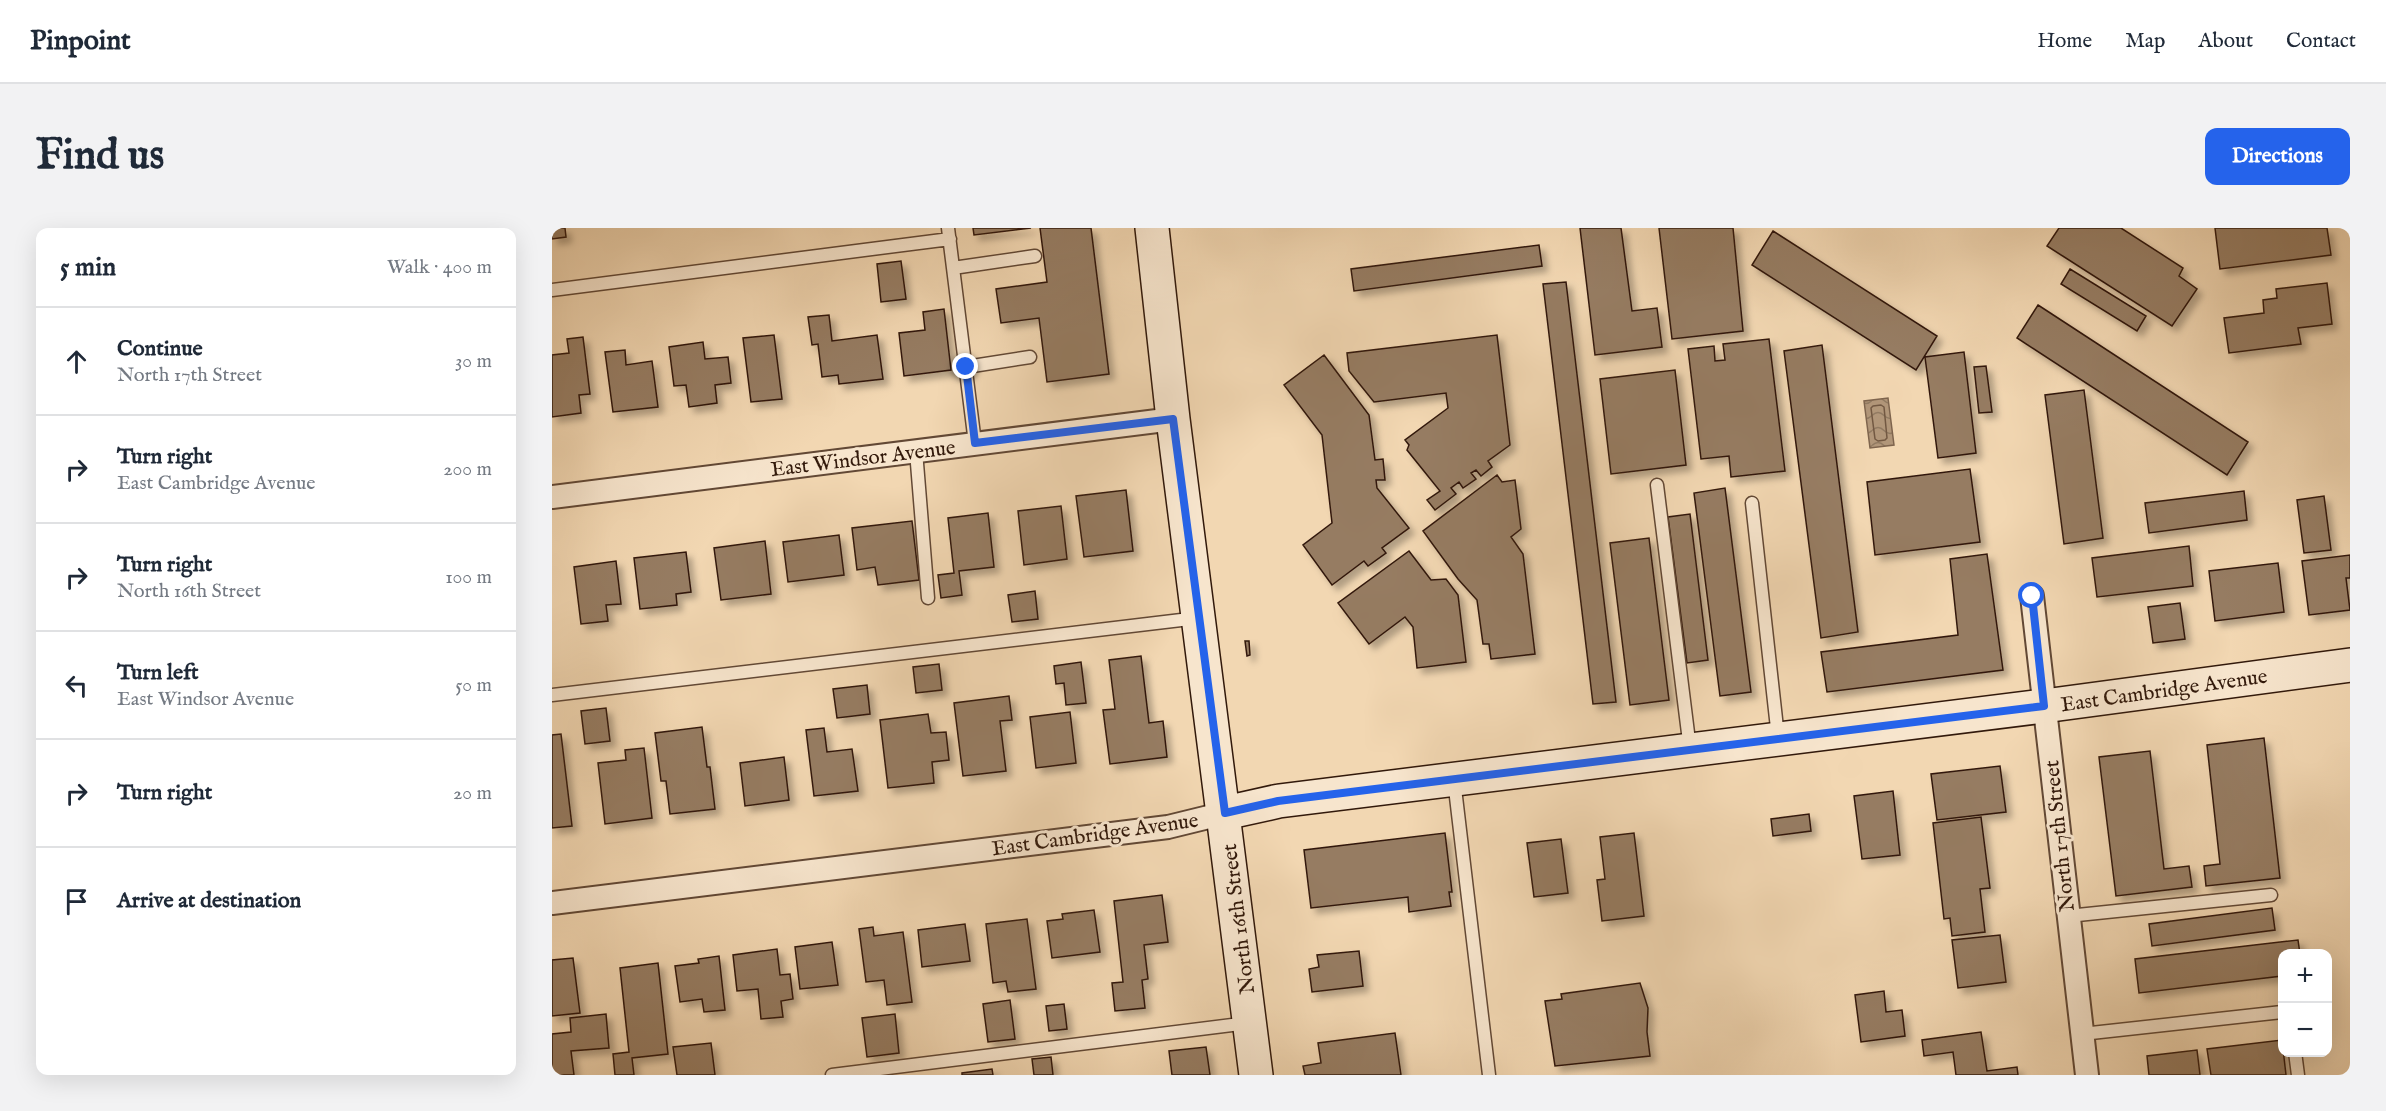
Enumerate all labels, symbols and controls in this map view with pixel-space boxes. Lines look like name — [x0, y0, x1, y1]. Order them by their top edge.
text: Pinpoint — [30, 24, 131, 59]
text: Home — [2037, 28, 2092, 55]
text: Map — [2125, 28, 2165, 55]
text: About — [2198, 28, 2253, 55]
text: Contact — [2286, 28, 2356, 55]
button: Directions — [2205, 128, 2350, 185]
text: Find us — [36, 130, 164, 183]
text: 5 min — [60, 251, 116, 284]
text: Walk · 400 m — [387, 255, 492, 280]
text: Continue — [117, 335, 203, 363]
icon: ahead — [60, 345, 93, 378]
text: 30 m — [455, 349, 492, 374]
route end — [952, 353, 978, 379]
text: North 17th Street — [117, 363, 262, 388]
street label: East Windsor Avenue — [769, 435, 957, 484]
text: Turn right — [117, 443, 212, 471]
icon: right — [60, 453, 93, 486]
text: 200 m — [443, 457, 492, 482]
text: East Cambridge Avenue — [117, 471, 316, 496]
text: Turn right — [117, 551, 212, 579]
icon: right — [60, 561, 93, 594]
text: 100 m — [445, 565, 492, 590]
text: North 16th Street — [117, 579, 261, 604]
route start — [2018, 582, 2044, 608]
text: Turn left — [117, 659, 199, 687]
street label: East Cambridge Avenue — [2059, 664, 2270, 719]
icon: left — [60, 669, 93, 702]
text: 50 m — [455, 673, 492, 698]
text: East Windsor Avenue — [117, 687, 294, 712]
street label: North 17th Street — [2039, 759, 2082, 913]
icon: right — [60, 777, 93, 810]
text: Turn right — [117, 779, 212, 807]
text: 20 m — [453, 781, 492, 806]
street label: East Cambridge Avenue — [990, 808, 1201, 863]
street label: North 16th Street — [1217, 842, 1262, 996]
icon: arrive — [60, 885, 93, 918]
text: Arrive at destination — [117, 887, 301, 915]
map controls — [2278, 949, 2332, 1057]
button: + — [2278, 949, 2332, 1003]
button: − — [2278, 1003, 2332, 1057]

